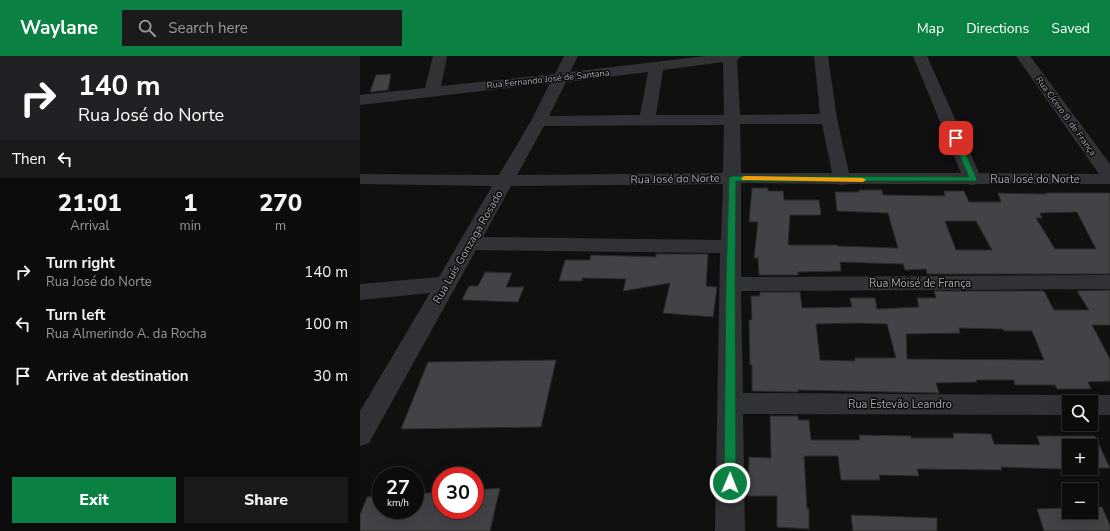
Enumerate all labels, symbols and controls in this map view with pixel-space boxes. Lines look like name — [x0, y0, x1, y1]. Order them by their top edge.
search box — [122, 10, 402, 46]
text: Waylane — [20, 15, 98, 41]
icon: search — [136, 17, 158, 39]
text: Search here — [168, 18, 248, 38]
text: Map — [917, 19, 944, 38]
text: Directions — [966, 19, 1029, 38]
text: Saved — [1051, 19, 1090, 38]
text: 140 m — [78, 67, 161, 105]
street label: Rua Fernando José de Santana — [486, 67, 610, 91]
icon: right — [12, 72, 64, 124]
street label: Rua Cícero B. de França — [1033, 74, 1099, 158]
text: Rua José do Norte — [78, 103, 224, 127]
pin — [939, 121, 973, 155]
icon: arrive — [945, 127, 967, 149]
icon: left — [54, 148, 76, 170]
text: Then — [12, 149, 46, 169]
street label: Rua José do Norte — [630, 171, 720, 187]
street label: Rua José do Norte — [990, 172, 1080, 187]
text: 21:01 — [58, 187, 122, 219]
text: 1 — [183, 187, 198, 219]
text: 270 — [259, 187, 302, 219]
street label: Rua Luís Gonzaga Rosado — [429, 188, 507, 306]
text: Arrival — [70, 217, 109, 235]
text: min — [180, 217, 201, 235]
text: m — [275, 217, 286, 235]
text: Turn right — [46, 253, 115, 273]
icon: right — [12, 261, 34, 283]
text: 140 m — [304, 262, 348, 282]
text: Rua José do Norte — [46, 273, 152, 291]
street label: Rua Moisé de França — [869, 276, 971, 291]
text: Turn left — [46, 305, 105, 325]
icon: left — [12, 313, 34, 335]
text: 100 m — [304, 314, 348, 334]
text: Rua Almerindo A. da Rocha — [46, 325, 207, 343]
icon: arrive — [12, 365, 34, 387]
text: Arrive at destination — [46, 366, 189, 386]
text: 30 m — [313, 366, 348, 386]
map controls — [1062, 395, 1098, 519]
button: search — [1062, 395, 1098, 431]
street label: Rua Estevão Leandro — [848, 397, 952, 412]
button: + — [1062, 439, 1098, 475]
position arrow — [709, 462, 751, 504]
speed limit sign: 30 — [432, 467, 484, 519]
text: 27 — [386, 474, 410, 501]
button: Exit — [12, 477, 176, 523]
button: Share — [184, 477, 348, 523]
button: − — [1062, 483, 1098, 519]
text: km/h — [387, 496, 409, 510]

